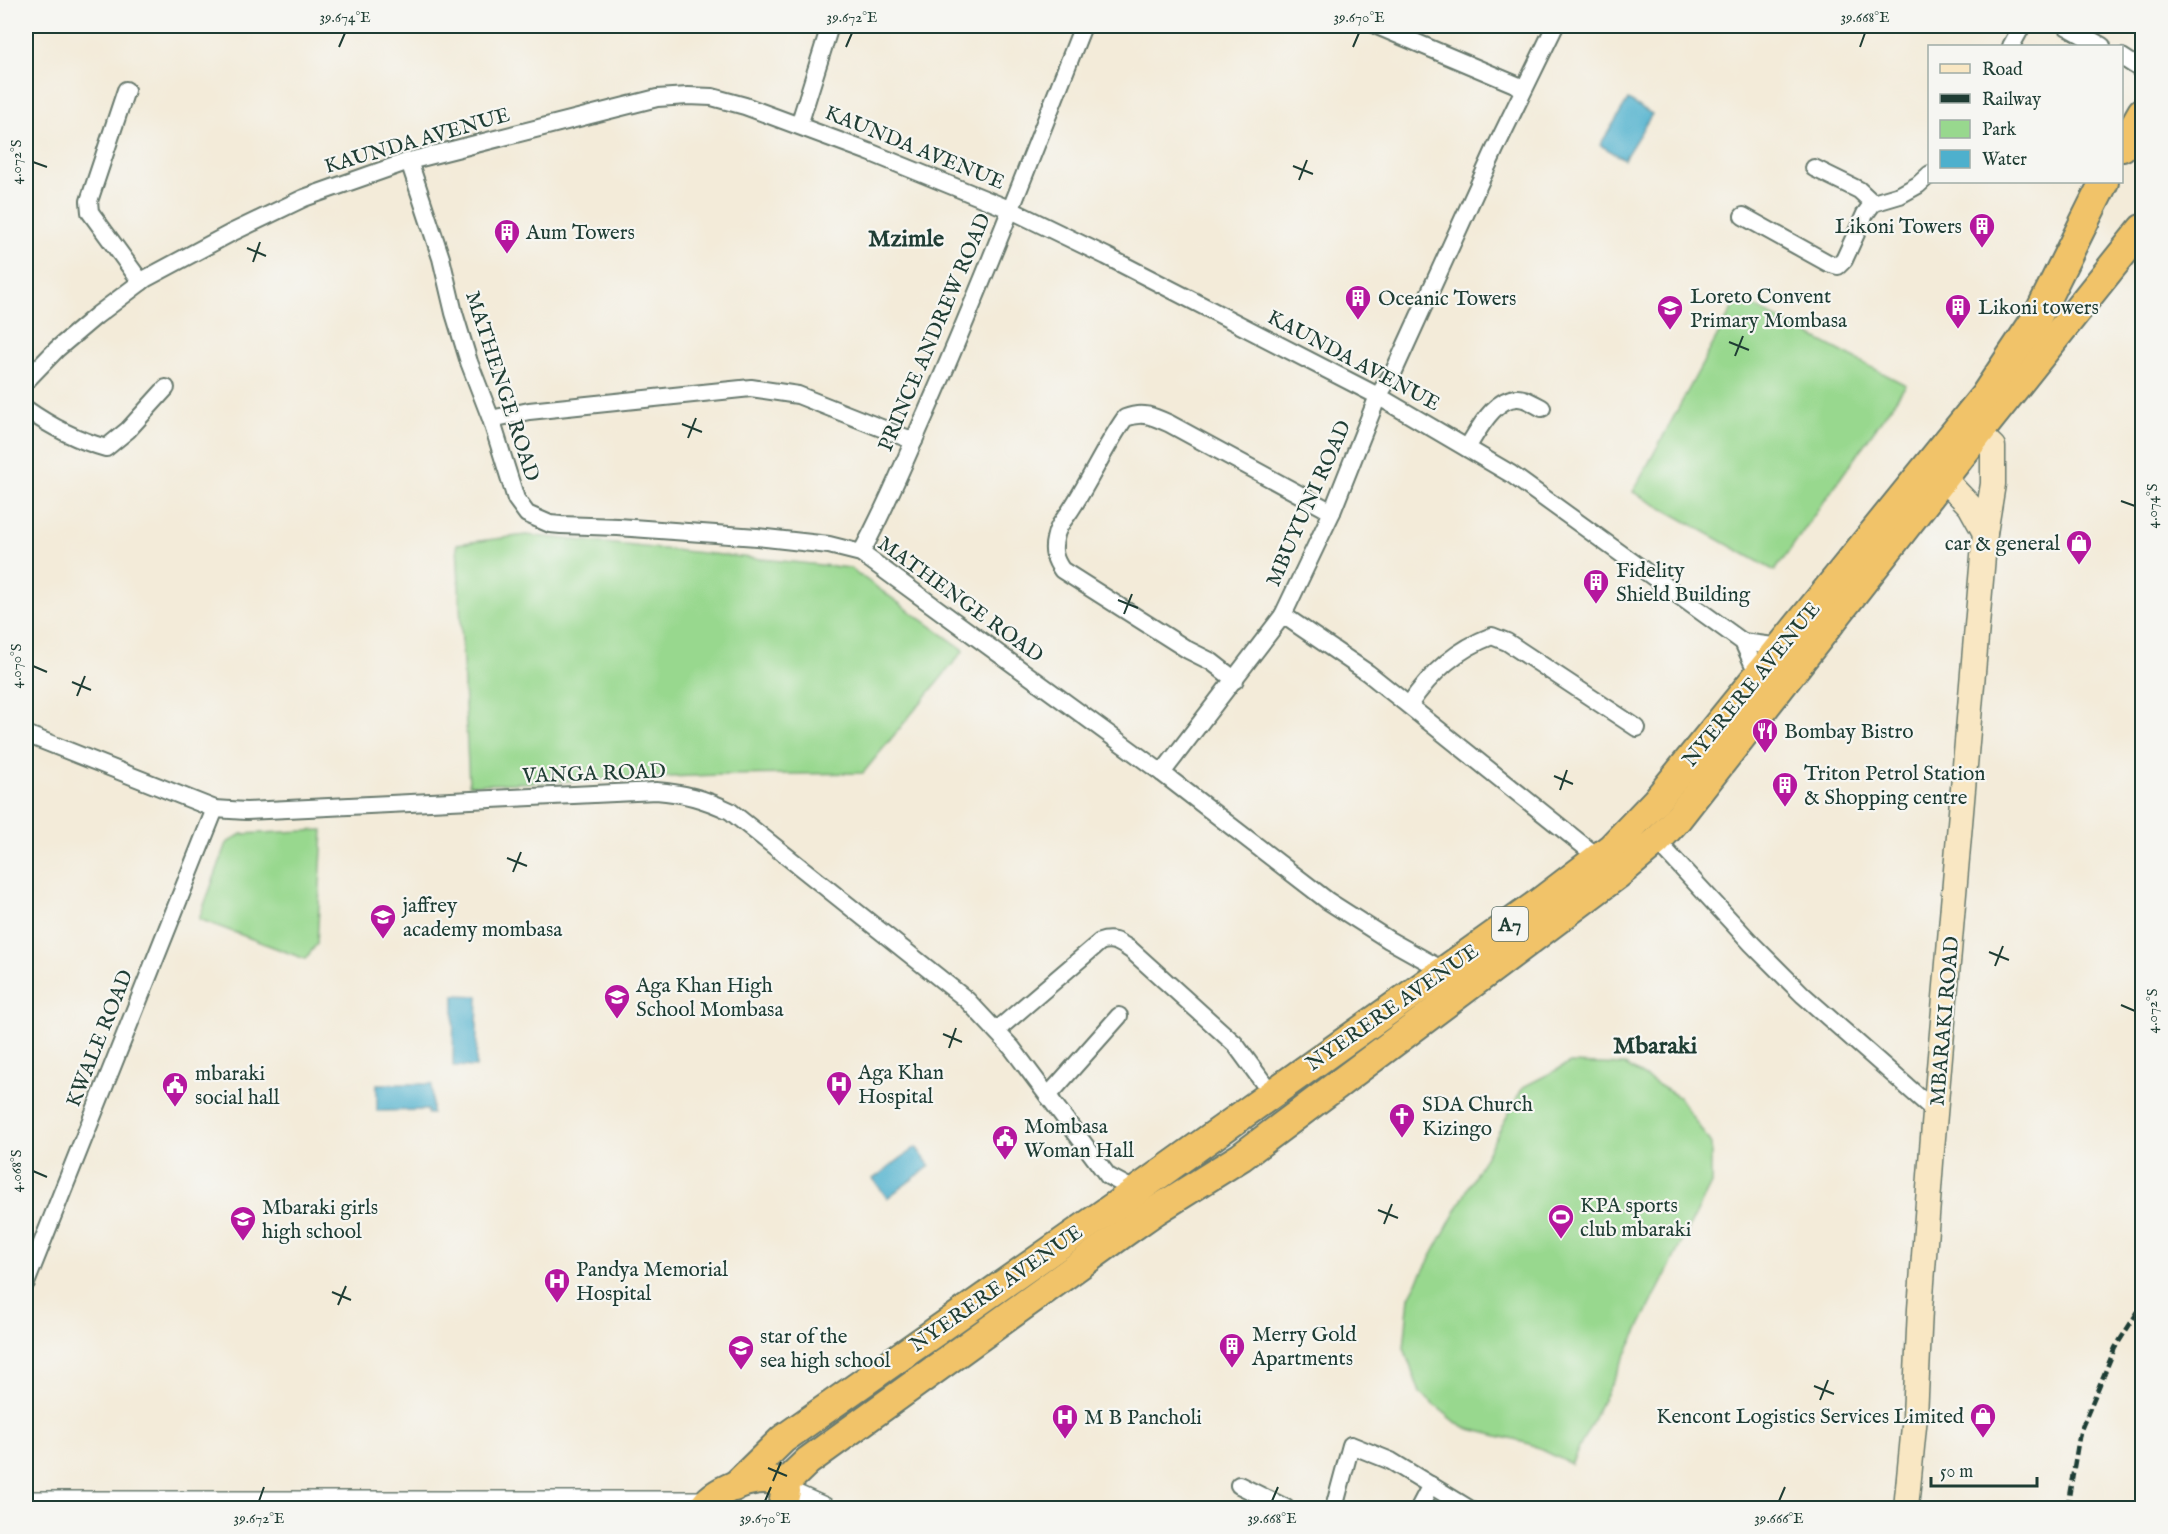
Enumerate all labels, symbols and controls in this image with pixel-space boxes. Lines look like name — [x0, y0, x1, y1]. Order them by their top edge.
text: 39.674°E — [319, 8, 371, 27]
text: 39.672°E — [827, 8, 877, 27]
text: 39.670°E — [1333, 8, 1385, 27]
text: 39.668°E — [1840, 8, 1890, 27]
legend — [1928, 45, 2123, 183]
text: Road — [1982, 59, 2023, 82]
text: Railway — [1982, 89, 2041, 112]
street label: KAUNDA AVENUE — [820, 100, 1008, 197]
street label: KAUNDA AVENUE — [322, 102, 513, 181]
text: Park — [1982, 119, 2017, 142]
text: 4.072°S — [7, 140, 26, 184]
text: Water — [1982, 149, 2027, 172]
street label: PRINCE ANDREW ROAD — [873, 209, 998, 456]
building icon: Likoni Towers — [1967, 211, 1997, 249]
place label: Likoni Towers — [1835, 214, 1962, 241]
building icon: Aum Towers — [492, 217, 522, 255]
place label: Aum Towers — [525, 220, 635, 247]
district label: Mzimle — [868, 224, 944, 255]
building icon: Oceanic Towers — [1343, 283, 1373, 321]
place label: Loreto Convent Primary Mombasa — [1690, 284, 1848, 335]
place label: Oceanic Towers — [1378, 286, 1516, 313]
street label: MATHENGE ROAD — [458, 288, 545, 485]
building icon: Likoni towers — [1943, 292, 1973, 330]
school or university icon: Loreto Convent Primary Mombasa — [1655, 293, 1685, 331]
place label: Likoni towers — [1978, 295, 2099, 322]
street label: KAUNDA AVENUE — [1262, 304, 1444, 418]
street label: MBUYUNI ROAD — [1261, 416, 1358, 591]
text: 4.074°S — [2143, 483, 2162, 529]
shop icon: car & general — [2064, 528, 2094, 566]
street label: MATHENGE ROAD — [872, 531, 1048, 669]
place label: car & general — [1945, 531, 2060, 558]
place label: Fidelity Shield Building — [1616, 558, 1751, 609]
building icon: Fidelity Shield Building — [1581, 567, 1611, 605]
street label: NYERERE AVENUE — [1677, 597, 1827, 773]
text: 4.070°S — [7, 643, 26, 689]
restaurant icon: Bombay Bistro — [1750, 716, 1780, 754]
place label: Bombay Bistro — [1784, 719, 1914, 746]
street label: VANGA ROAD — [521, 758, 666, 791]
place label: Triton Petrol Station & Shopping centre — [1804, 761, 1985, 812]
building icon: Triton Petrol Station & Shopping centre — [1770, 770, 1800, 808]
place label: jaffrey academy mombasa — [401, 893, 563, 944]
school or university icon: jaffrey academy mombasa — [368, 902, 398, 940]
road number: A7 — [1492, 907, 1528, 941]
street label: MBARAKI ROAD — [1925, 935, 1966, 1107]
street label: NYERERE AVENUE — [1301, 938, 1485, 1078]
street label: KWALE ROAD — [61, 966, 140, 1111]
place label: Aga Khan High School Mombasa — [635, 973, 784, 1024]
school or university icon: Aga Khan High School Mombasa — [602, 982, 632, 1020]
text: 4.072°S — [2143, 989, 2162, 1033]
district label: Mbaraki — [1613, 1031, 1698, 1062]
place label: Aga Khan Hospital — [857, 1060, 944, 1111]
place label: mbaraki social hall — [195, 1061, 280, 1112]
hospital icon: Aga Khan Hospital — [824, 1069, 854, 1107]
public building icon: mbaraki social hall — [160, 1070, 190, 1108]
place label: SDA Church Kizingo — [1422, 1092, 1533, 1143]
church icon: SDA Church Kizingo — [1387, 1101, 1417, 1139]
place label: Mombasa Woman Hall — [1024, 1114, 1134, 1165]
public building icon: Mombasa Woman Hall — [990, 1123, 1020, 1161]
text: 4.068°S — [7, 1150, 26, 1192]
place label: KPA sports club mbaraki — [1580, 1193, 1691, 1244]
place label: Mbaraki girls high school — [262, 1195, 378, 1246]
sports icon: KPA sports club mbaraki — [1546, 1202, 1576, 1240]
school or university icon: Mbaraki girls high school — [228, 1204, 258, 1242]
street label: NYERERE AVENUE — [905, 1219, 1089, 1359]
place label: Pandya Memorial Hospital — [576, 1257, 728, 1308]
hospital icon: Pandya Memorial Hospital — [542, 1266, 572, 1304]
place label: Merry Gold Apartments — [1251, 1322, 1357, 1373]
place label: star of the sea high school — [760, 1324, 891, 1375]
building icon: Merry Gold Apartments — [1217, 1331, 1247, 1369]
school or university icon: star of the sea high school — [726, 1333, 756, 1371]
shop icon: Kencont Logistics Services Limited — [1968, 1401, 1998, 1439]
hospital icon: M B Pancholi — [1050, 1402, 1080, 1440]
place label: Kencont Logistics Services Limited — [1656, 1404, 1965, 1431]
place label: M B Pancholi — [1084, 1405, 1202, 1432]
scale bar — [1931, 1450, 2038, 1488]
text: 50 m — [1940, 1461, 1973, 1484]
text: 39.672°E — [234, 1509, 284, 1528]
text: 39.670°E — [739, 1509, 791, 1528]
text: 39.668°E — [1247, 1509, 1297, 1528]
text: 39.666°E — [1754, 1509, 1804, 1528]

